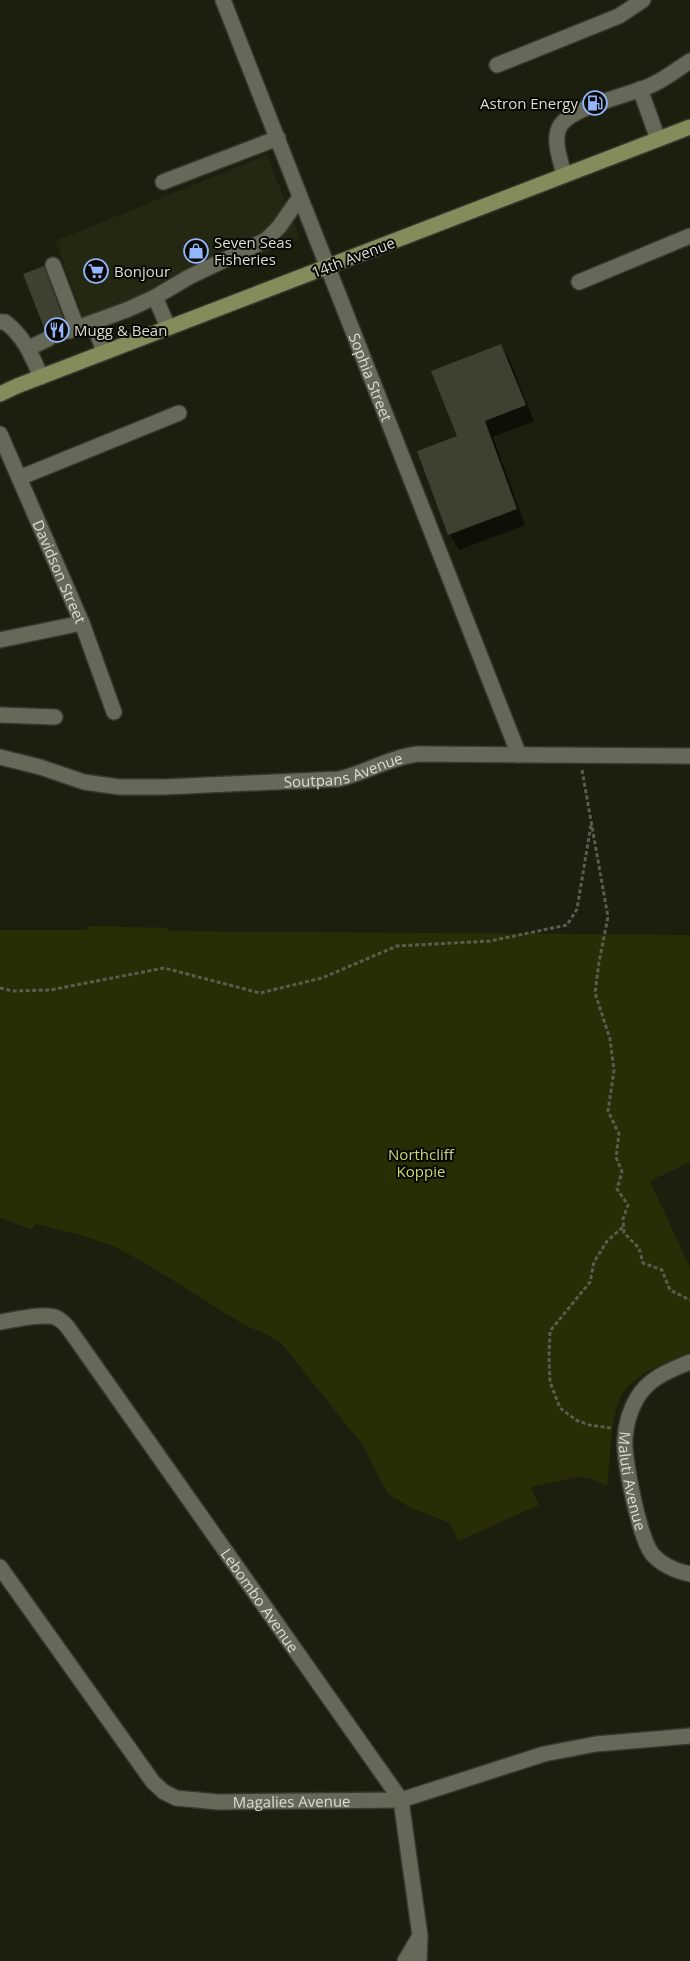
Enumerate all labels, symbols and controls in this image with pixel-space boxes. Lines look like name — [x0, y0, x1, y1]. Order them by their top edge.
fuel station icon: Astron Energy — [582, 90, 608, 116]
place label: Astron Energy — [480, 93, 578, 113]
place label: Seven Seas Fisheries — [214, 232, 292, 269]
street label: 14th Avenue — [308, 232, 398, 282]
shop icon: Seven Seas Fisheries — [183, 238, 209, 264]
supermarket icon: Bonjour — [83, 258, 109, 284]
place label: Bonjour — [114, 261, 170, 281]
restaurant icon: Mugg & Bean — [44, 317, 70, 343]
place label: Mugg & Bean — [74, 320, 167, 340]
street label: Sophia Street — [344, 330, 397, 424]
street label: Davidson Street — [28, 517, 91, 626]
street label: Soutpans Avenue — [283, 747, 405, 792]
park label: Northcliff Koppie — [388, 1144, 455, 1181]
street label: Maluti Avenue — [614, 1431, 651, 1533]
street label: Lebombo Avenue — [217, 1544, 304, 1656]
street label: Magalies Avenue — [233, 1791, 351, 1812]

